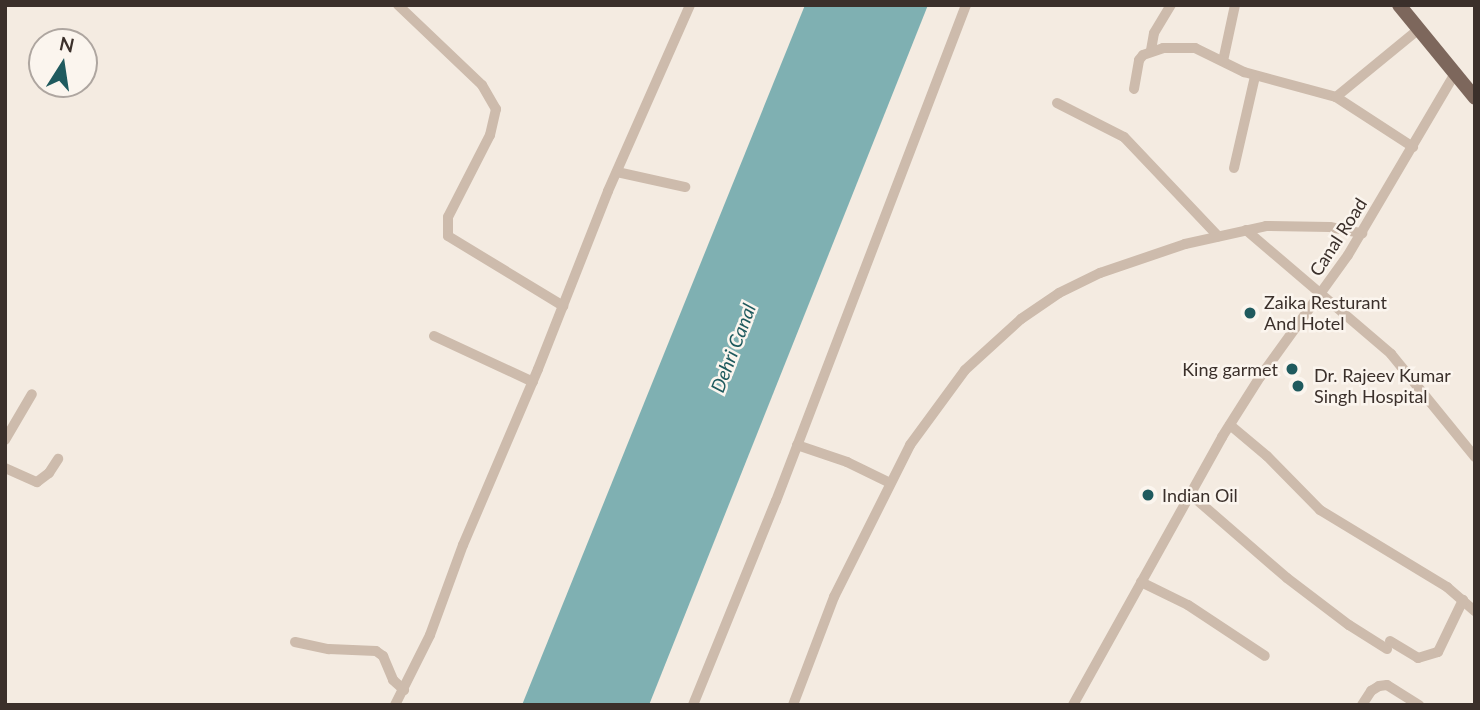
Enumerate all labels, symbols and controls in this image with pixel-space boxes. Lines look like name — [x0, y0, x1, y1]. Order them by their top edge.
north arrow — [28, 28, 98, 98]
text: N — [57, 31, 77, 57]
street label: Canal Road — [1305, 194, 1371, 280]
place label: Zaika Resturant And Hotel — [1264, 292, 1387, 334]
water label: Dehri Canal — [706, 300, 760, 396]
marker: Zaika Resturant And Hotel — [1242, 305, 1258, 321]
place label: King garmet — [1182, 358, 1278, 380]
marker: King garmet — [1284, 361, 1300, 377]
place label: Dr. Rajeev Kumar Singh Hospital — [1314, 365, 1451, 408]
marker: Dr. Rajeev Kumar Singh Hospital — [1288, 376, 1308, 396]
place label: Indian Oil — [1162, 484, 1238, 506]
marker: Indian Oil — [1140, 487, 1156, 503]

